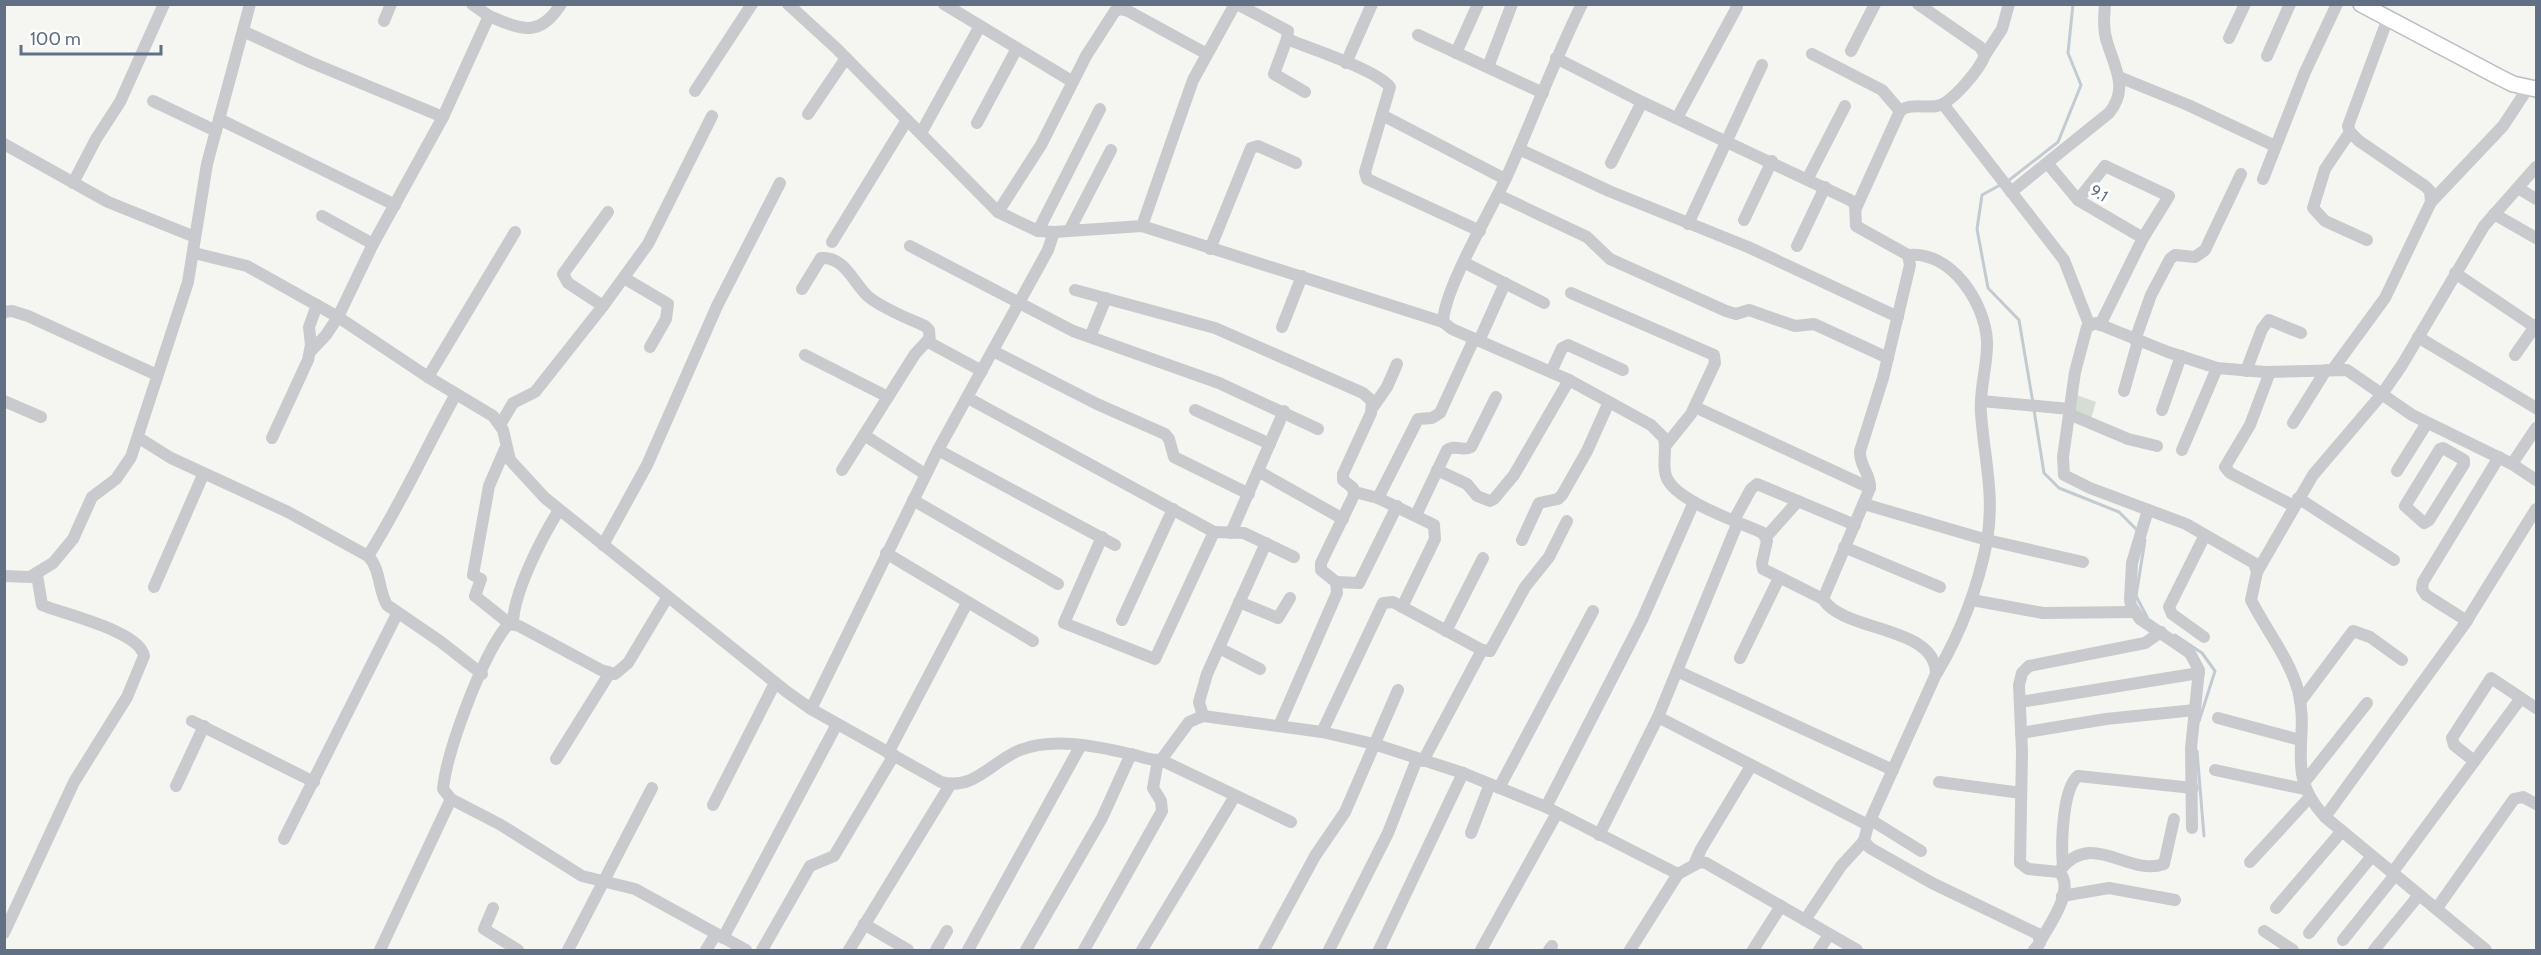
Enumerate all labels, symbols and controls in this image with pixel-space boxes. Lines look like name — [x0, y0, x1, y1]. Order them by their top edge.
scale bar — [21, 18, 160, 56]
text: 100 m — [30, 28, 81, 50]
street label: 9.1 — [2087, 180, 2111, 206]

